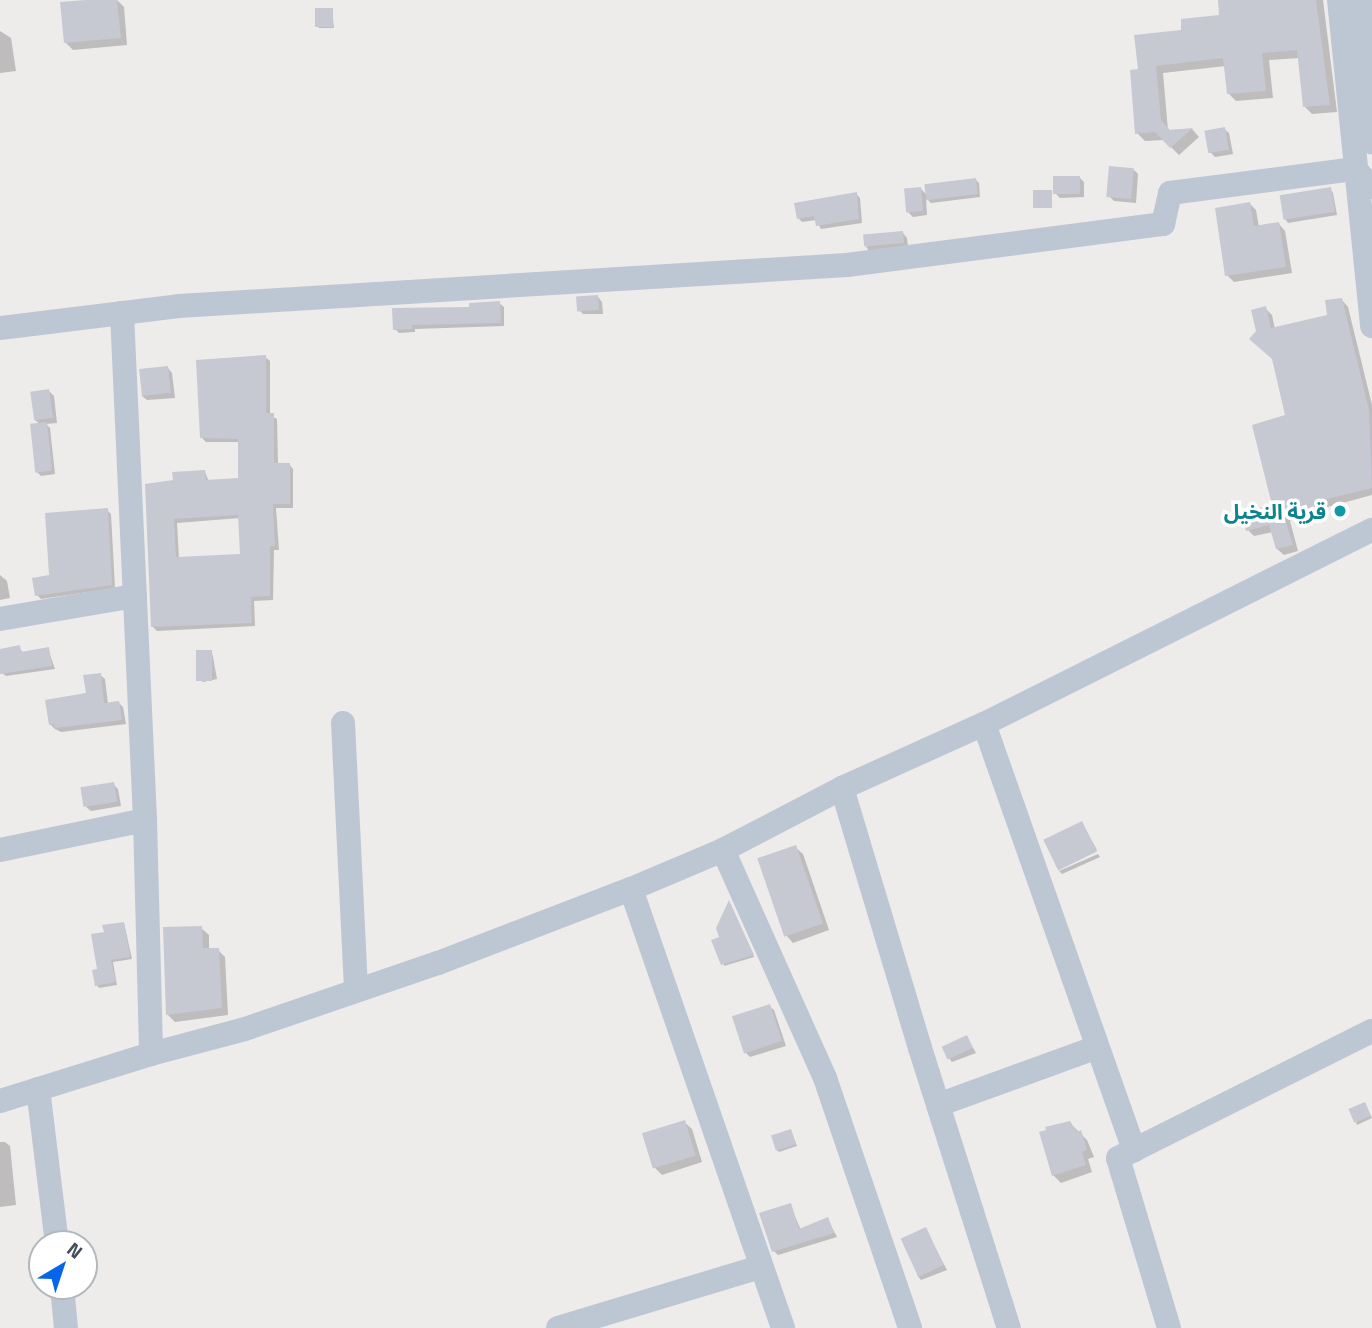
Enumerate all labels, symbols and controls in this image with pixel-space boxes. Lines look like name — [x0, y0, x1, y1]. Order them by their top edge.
place label: قرية النخيل — [1224, 498, 1326, 524]
marker: قرية النخيل — [1332, 503, 1348, 519]
north arrow — [28, 1230, 98, 1300]
text: N — [61, 1234, 90, 1265]

